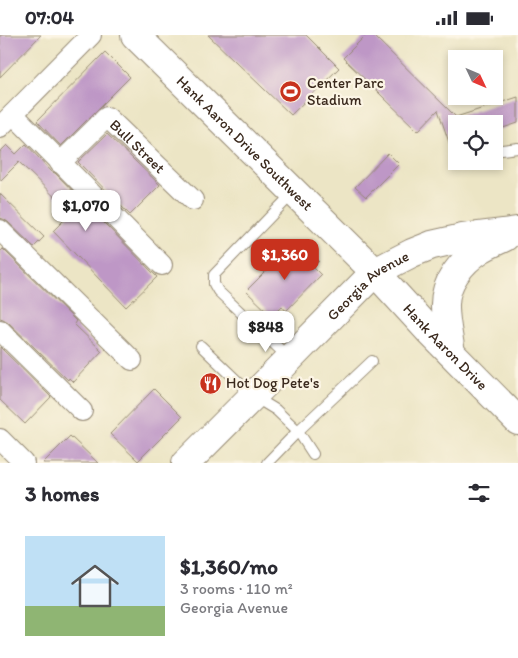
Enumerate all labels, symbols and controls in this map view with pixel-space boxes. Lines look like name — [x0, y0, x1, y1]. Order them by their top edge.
text: 07:04 — [25, 6, 74, 29]
north arrow — [448, 50, 502, 105]
map controls — [448, 50, 503, 170]
street label: Hank Aaron Drive Southwest — [173, 72, 317, 215]
place label: Center Parc Stadium — [307, 74, 384, 109]
sports icon: Center Parc Stadium — [279, 80, 303, 104]
button: locate — [448, 115, 503, 170]
street label: Bull Street — [106, 116, 169, 177]
pin: $1,070 — [45, 189, 127, 232]
text: $1,070 — [63, 196, 109, 215]
pin: $1,360 — [244, 239, 326, 281]
text: $1,360 — [262, 245, 308, 264]
street label: Georgia Avenue — [323, 247, 412, 324]
street label: Hank Aaron Drive — [399, 300, 491, 394]
pin: $848 — [236, 311, 296, 353]
text: $848 — [248, 317, 284, 336]
restaurant icon: Hot Dog Pete's — [198, 371, 222, 395]
place label: Hot Dog Pete's — [226, 374, 320, 392]
icon: filters — [465, 479, 493, 507]
text: 3 homes — [25, 481, 100, 506]
text: $1,360/mo — [180, 554, 278, 579]
icon: home — [65, 556, 125, 616]
text: 3 rooms · 110 m² — [180, 579, 293, 598]
text: Georgia Avenue — [180, 598, 288, 617]

